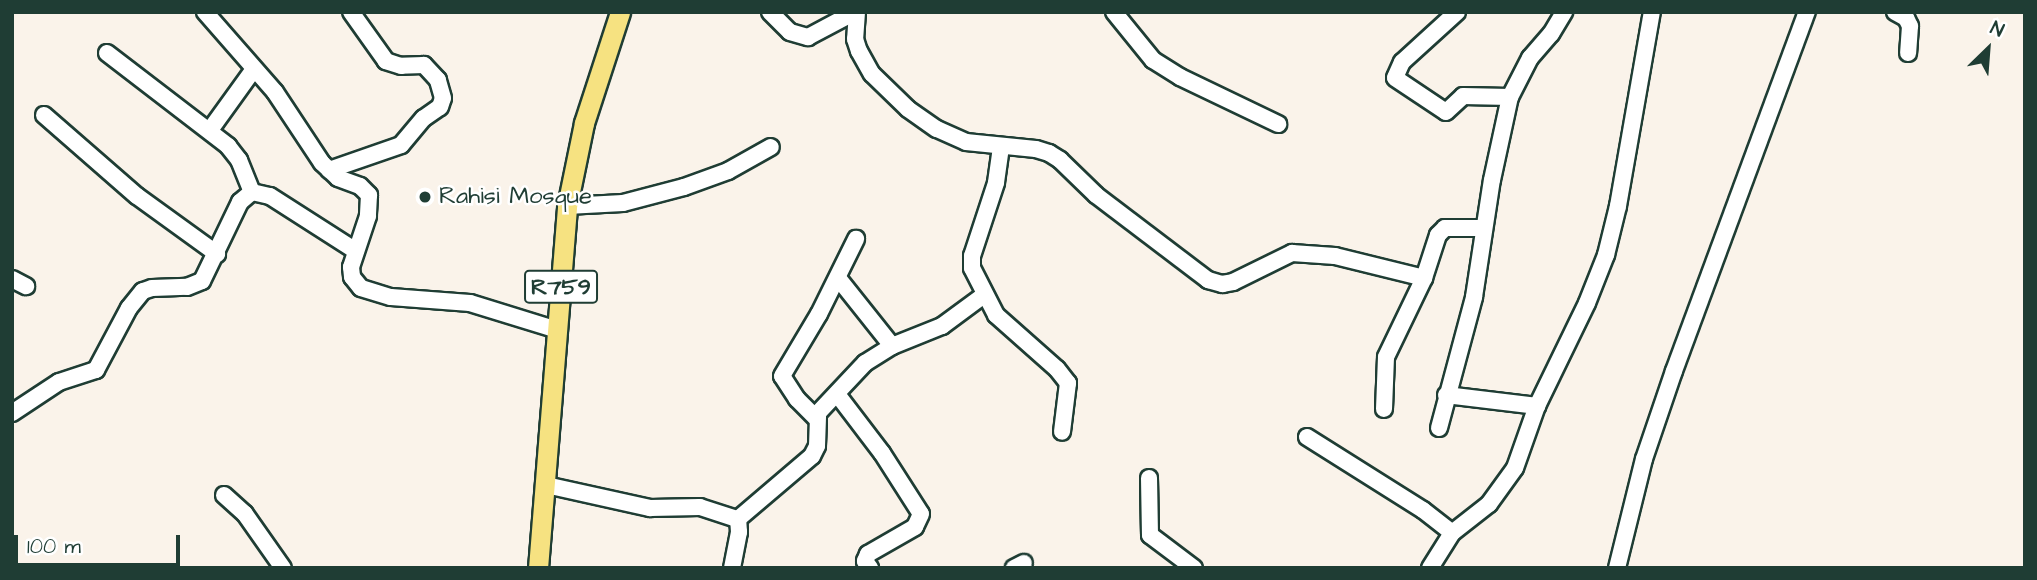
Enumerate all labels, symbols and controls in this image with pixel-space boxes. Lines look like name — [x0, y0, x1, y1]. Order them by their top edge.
north arrow — [1953, 14, 2023, 84]
text: N — [1986, 15, 2008, 44]
place label: Rahisi Mosque — [439, 183, 592, 211]
marker: Rahisi Mosque — [417, 189, 433, 205]
road number: R759 — [522, 268, 600, 306]
scale bar — [18, 520, 184, 564]
text: 100 m — [27, 532, 81, 561]

